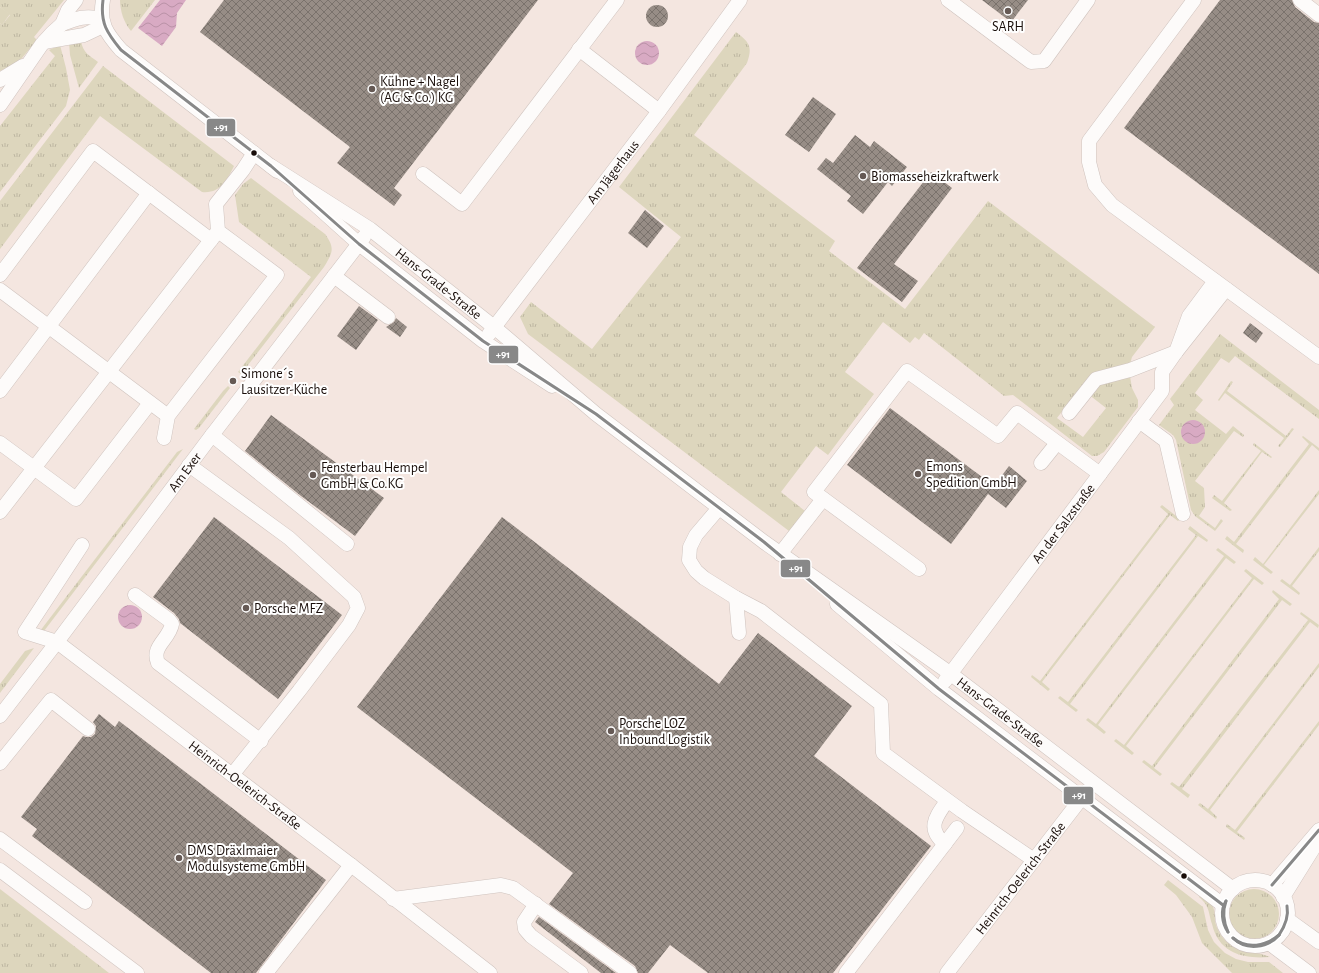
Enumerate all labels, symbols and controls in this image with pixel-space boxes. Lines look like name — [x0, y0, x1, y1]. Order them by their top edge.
marker: SARH — [1003, 6, 1013, 16]
place label: SARH — [992, 20, 1024, 34]
place label: Kühne + Nagel (AG & Co.) KG — [380, 75, 459, 105]
marker: Kühne + Nagel (AG & Co.) KG — [367, 84, 377, 94]
line badge: +91 — [206, 118, 236, 137]
text: +91 — [214, 122, 228, 133]
street label: Am Jägerhaus — [585, 138, 642, 207]
unlabelled marker — [249, 148, 259, 158]
place label: Biomasseheizkraftwerk — [871, 170, 999, 184]
marker: Biomasseheizkraftwerk — [858, 171, 868, 181]
street label: Hans-Grade-Straße — [392, 246, 484, 322]
line badge: +91 — [488, 345, 519, 364]
text: +91 — [496, 349, 510, 360]
place label: Simone´s Lausitzer-Küche — [241, 367, 327, 397]
marker: Simone´s Lausitzer-Küche — [228, 376, 238, 386]
street label: Am Exer — [166, 450, 205, 495]
place label: Emons Spedition GmbH — [926, 460, 1017, 490]
place label: Fensterbau Hempel GmbH & Co.KG — [321, 461, 428, 491]
marker: Emons Spedition GmbH — [913, 469, 923, 479]
marker: Fensterbau Hempel GmbH & Co.KG — [308, 470, 318, 480]
street label: An der Salzstraße — [1030, 482, 1098, 566]
line badge: +91 — [780, 559, 811, 578]
text: +91 — [789, 563, 803, 574]
place label: Porsche MFZ — [254, 602, 323, 616]
marker: Porsche MFZ — [241, 603, 251, 613]
street label: Hans-Grade-Straße — [954, 675, 1046, 750]
place label: Porsche LOZ Inbound Logistik — [619, 717, 710, 747]
marker: Porsche LOZ Inbound Logistik — [606, 726, 616, 736]
street label: Heinrich-Oelerich-Straße — [186, 739, 304, 833]
line badge: +91 — [1063, 786, 1094, 805]
text: +91 — [1072, 790, 1086, 801]
street label: Heinrich-Oelerich-Straße — [973, 820, 1068, 937]
place label: DMS Dräxlmaier Modulsysteme GmbH — [187, 844, 305, 874]
marker: DMS Dräxlmaier Modulsysteme GmbH — [174, 853, 184, 863]
unlabelled marker — [1179, 871, 1189, 881]

